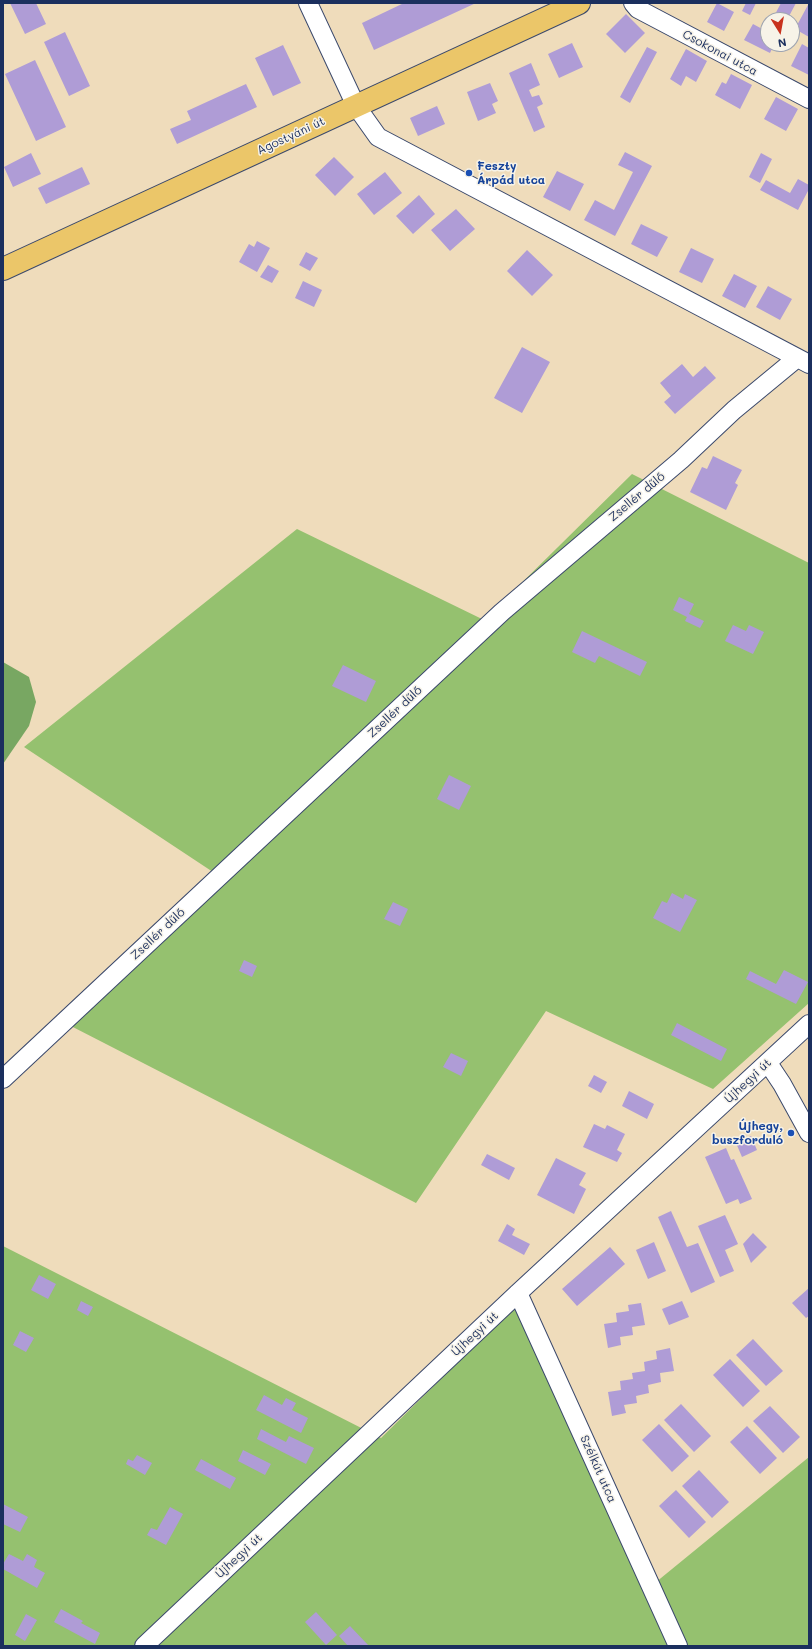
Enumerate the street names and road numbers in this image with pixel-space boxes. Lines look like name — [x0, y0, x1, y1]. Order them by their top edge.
street label: Csokonai utca — [680, 27, 760, 79]
street label: Agostyáni út — [255, 114, 327, 158]
street label: Zsellér dűlő — [606, 469, 668, 525]
street label: Zsellér dűlő — [365, 683, 425, 741]
street label: Zsellér dűlő — [128, 905, 188, 963]
street label: Újhegyi út — [722, 1056, 774, 1106]
street label: Újhegyi út — [449, 1309, 501, 1359]
street label: Szélkút utca — [577, 1433, 619, 1505]
street label: Újhegyi út — [213, 1531, 265, 1581]

